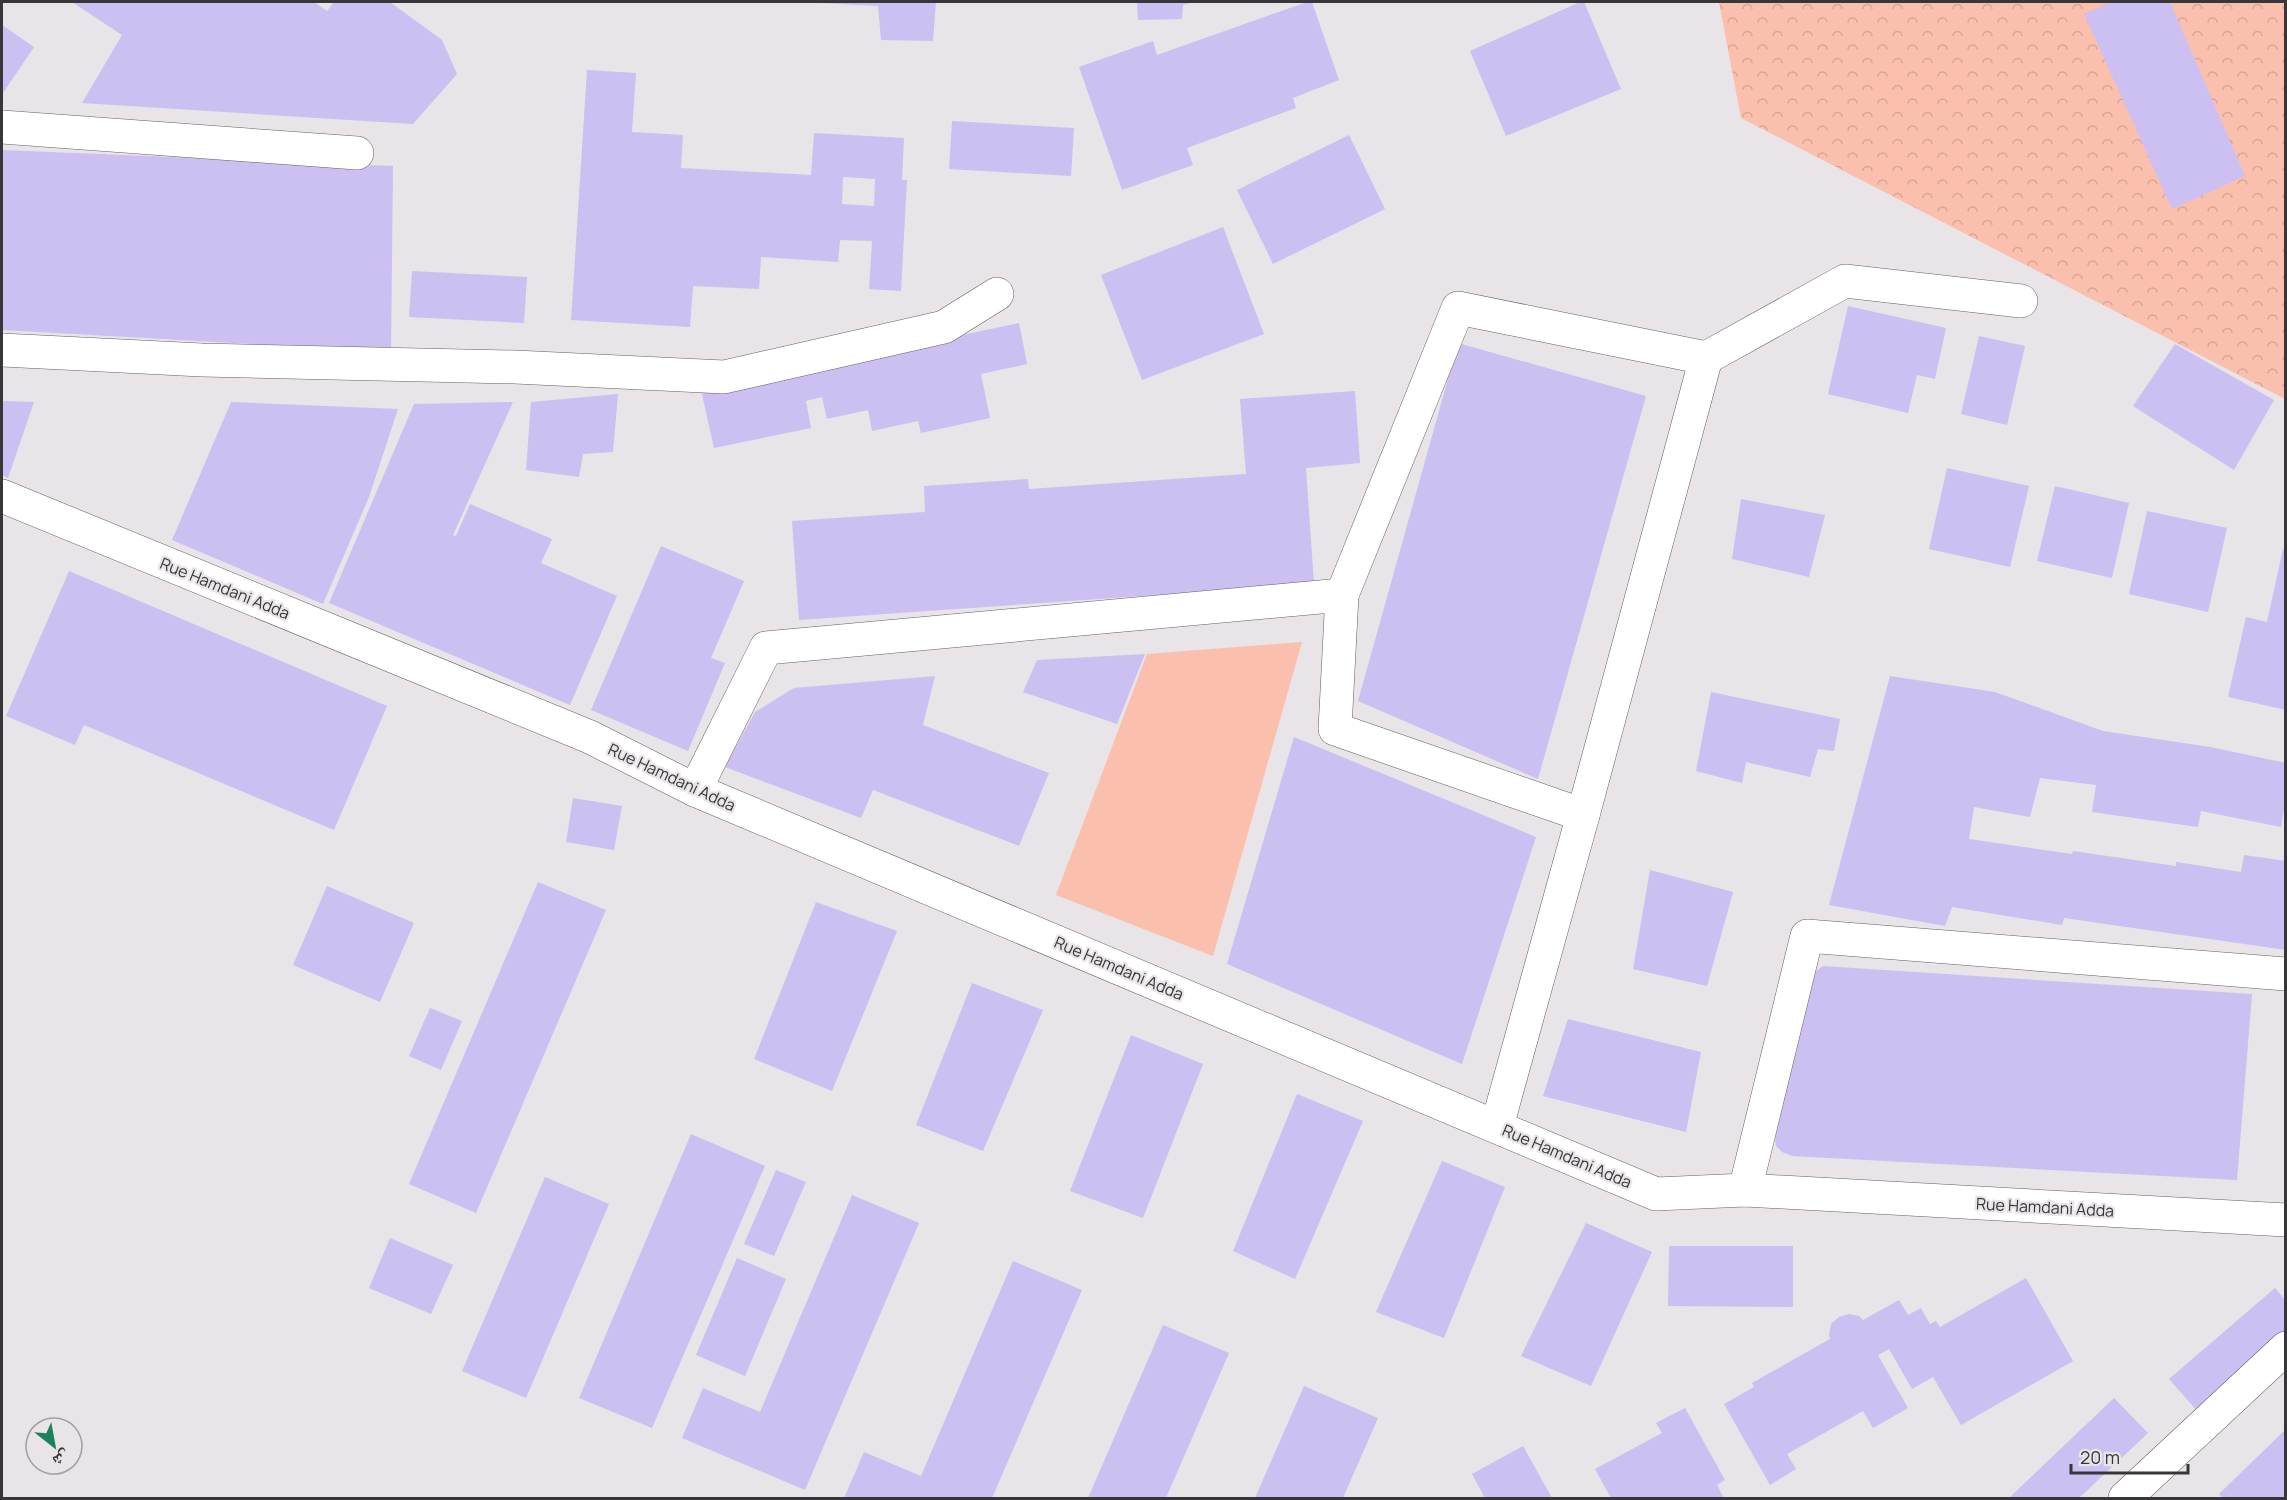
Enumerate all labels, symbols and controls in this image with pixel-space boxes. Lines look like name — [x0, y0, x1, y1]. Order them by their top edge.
street label: Rue Hamdani Adda — [157, 552, 293, 624]
street label: Rue Hamdani Adda — [605, 738, 739, 816]
street label: Rue Hamdani Adda — [1051, 931, 1187, 1005]
street label: Rue Hamdani Adda — [1499, 1119, 1635, 1193]
street label: Rue Hamdani Adda — [1975, 1192, 2115, 1222]
north arrow — [24, 1416, 84, 1476]
scale bar — [2071, 1437, 2188, 1475]
text: ش — [49, 1445, 75, 1473]
text: 20 m — [2080, 1445, 2120, 1469]

